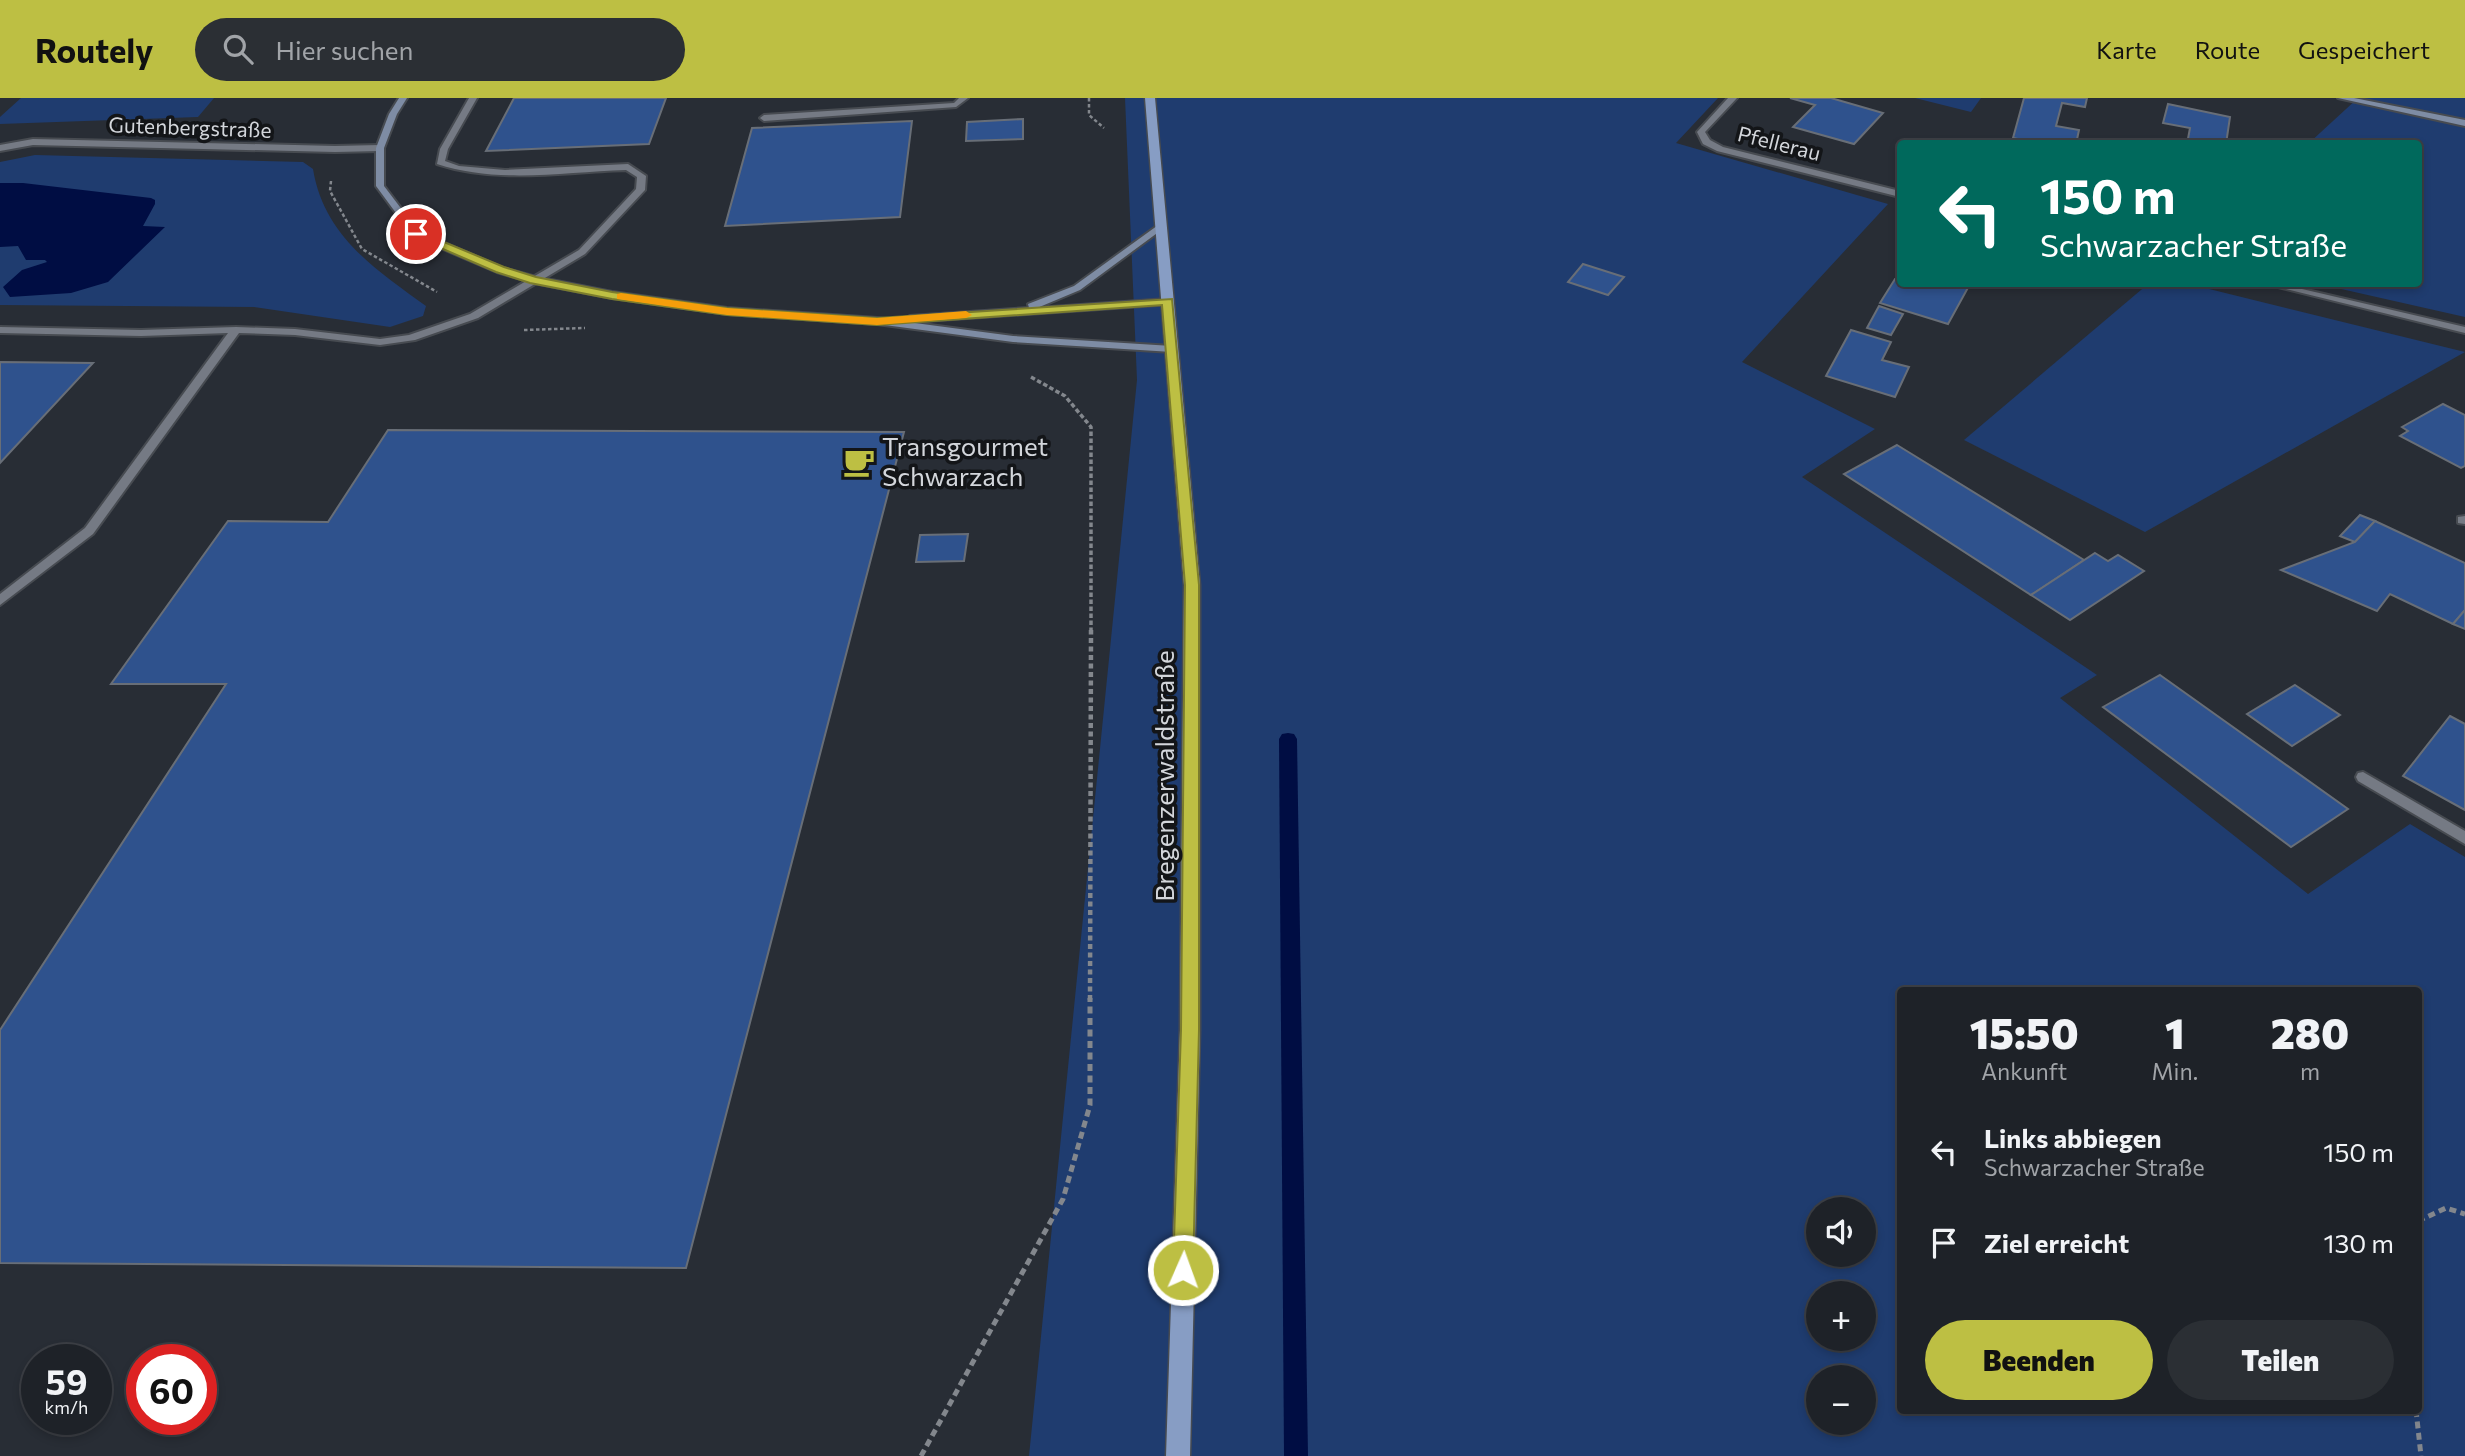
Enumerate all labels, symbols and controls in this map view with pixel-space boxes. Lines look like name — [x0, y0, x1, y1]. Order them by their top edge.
search box — [195, 18, 685, 81]
text: Routely — [35, 29, 153, 70]
icon: search — [219, 30, 257, 68]
text: Hier suchen — [275, 34, 413, 65]
text: Karte — [2096, 35, 2157, 64]
text: Route — [2195, 35, 2260, 64]
text: Gespeichert — [2298, 35, 2430, 64]
street label: Gutenbergstraße — [108, 111, 272, 142]
street label: Pfellerau — [1735, 120, 1823, 165]
text: 150 m — [2040, 164, 2175, 224]
icon: left — [1925, 168, 2016, 259]
pin — [386, 204, 446, 264]
icon: arrive — [397, 215, 435, 253]
text: Schwarzacher Straße — [2040, 224, 2347, 264]
place label: Transgourmet Schwarzach — [882, 430, 1048, 491]
cafe icon: Transgourmet Schwarzach — [842, 445, 876, 479]
street label: Bregenzerwaldstraße — [1148, 650, 1179, 902]
text: 15:50 — [1970, 1006, 2079, 1058]
text: 1 — [2165, 1006, 2185, 1058]
text: 280 — [2271, 1006, 2349, 1058]
text: Ankunft — [1981, 1057, 2067, 1085]
text: Min. — [2152, 1057, 2198, 1085]
text: m — [2300, 1057, 2320, 1085]
text: Links abbiegen — [1984, 1122, 2162, 1153]
icon: left — [1925, 1133, 1963, 1171]
text: 150 m — [2323, 1136, 2394, 1167]
text: Schwarzacher Straße — [1984, 1153, 2205, 1181]
map controls — [1806, 1197, 1876, 1435]
button: sound — [1806, 1197, 1876, 1267]
icon: arrive — [1925, 1224, 1963, 1262]
text: Ziel erreicht — [1984, 1227, 2129, 1258]
text: 130 m — [2323, 1227, 2394, 1258]
position arrow — [1146, 1233, 1220, 1307]
button: + — [1806, 1281, 1876, 1351]
button: Beenden — [1925, 1320, 2153, 1400]
button: Teilen — [2167, 1320, 2394, 1400]
speed limit sign: 60 — [126, 1344, 217, 1435]
text: 59 — [45, 1359, 87, 1402]
button: − — [1806, 1365, 1876, 1435]
text: km/h — [45, 1396, 88, 1418]

